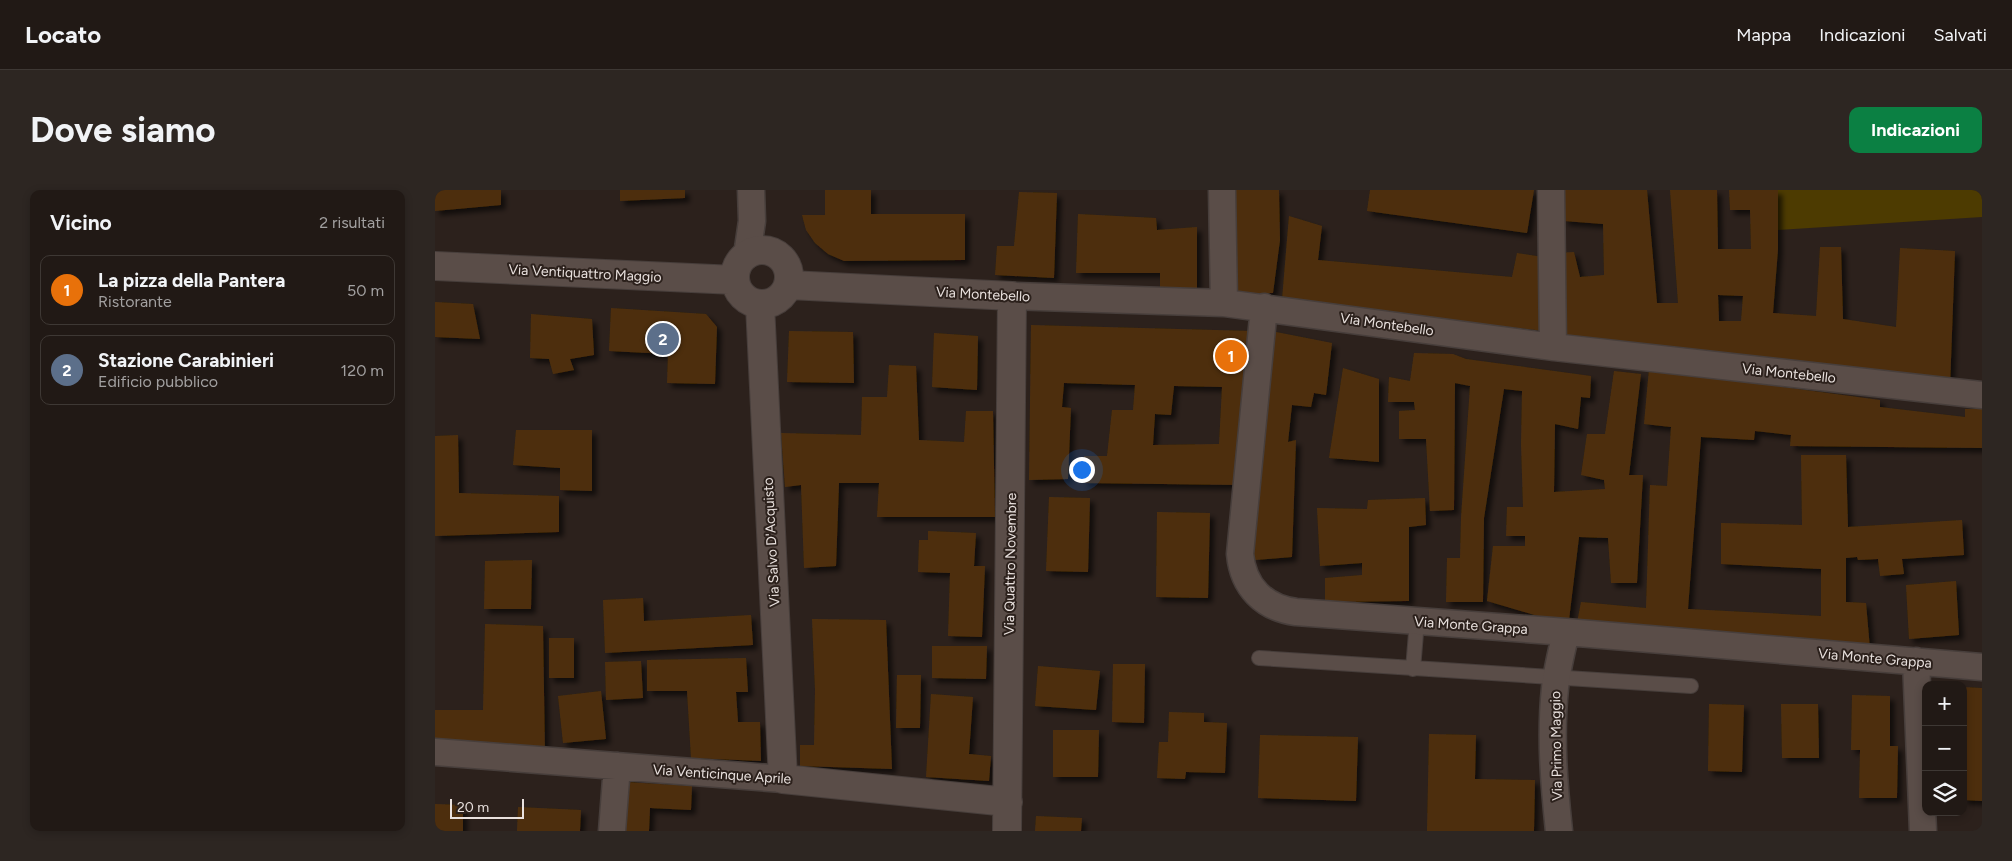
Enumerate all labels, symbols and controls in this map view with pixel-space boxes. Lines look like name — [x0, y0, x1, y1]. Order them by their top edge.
text: Locato — [25, 20, 101, 49]
text: Mappa — [1736, 24, 1791, 46]
text: Indicazioni — [1819, 24, 1905, 46]
text: Salvati — [1933, 24, 1987, 46]
button: Indicazioni — [1849, 107, 1982, 153]
text: Dove siamo — [30, 109, 216, 151]
text: Vicino — [50, 210, 112, 235]
text: 2 risultati — [319, 213, 385, 232]
street label: Via Ventiquattro Maggio — [508, 261, 662, 286]
text: La pizza della Pantera — [98, 269, 285, 292]
text: 1 — [64, 281, 70, 300]
text: 50 m — [347, 281, 384, 300]
street label: Via Montebello — [935, 284, 1031, 305]
text: Ristorante — [98, 292, 172, 311]
street label: Via Montebello — [1339, 310, 1435, 339]
pin: 2 — [647, 320, 679, 358]
pin: 1 — [1215, 337, 1247, 375]
text: Stazione Carabinieri — [98, 349, 274, 372]
street label: Via Montebello — [1741, 360, 1837, 387]
text: 2 — [62, 361, 72, 380]
text: 120 m — [341, 361, 384, 380]
text: Edificio pubblico — [98, 372, 218, 391]
your location — [1069, 457, 1095, 483]
street label: Via Salvo D'Acquisto — [760, 477, 783, 607]
street label: Via Quattro Novembre — [1001, 492, 1020, 635]
street label: Via Monte Grappa — [1414, 613, 1528, 638]
street label: Via Monte Grappa — [1817, 645, 1932, 672]
map controls — [1922, 681, 1967, 816]
button: + — [1922, 681, 1967, 726]
street label: Via Primo Maggio — [1547, 691, 1566, 801]
button: − — [1922, 726, 1967, 771]
street label: Via Venticinque Aprile — [652, 761, 792, 788]
button: layers — [1922, 771, 1967, 816]
scale bar — [450, 796, 524, 819]
text: 20 m — [457, 799, 489, 816]

